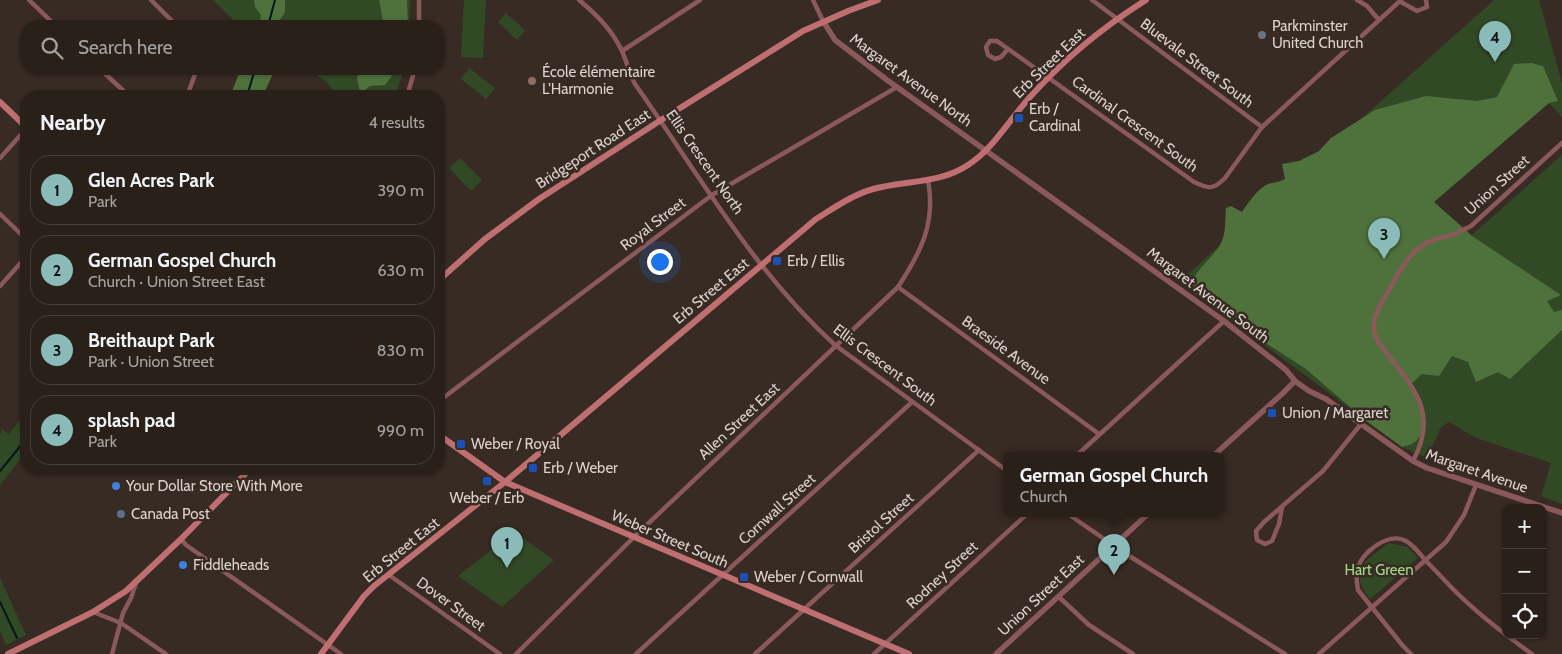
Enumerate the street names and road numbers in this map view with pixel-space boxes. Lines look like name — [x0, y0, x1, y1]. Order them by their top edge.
street label: Bluevale Street South — [1137, 15, 1257, 111]
street label: Erb Street East — [1009, 24, 1089, 102]
street label: Margaret Avenue North — [846, 30, 976, 130]
street label: Cardinal Crescent South — [1068, 72, 1202, 176]
street label: Bridgeport Road East — [532, 105, 654, 193]
street label: Ellis Crescent North — [662, 106, 748, 218]
street label: Union Street — [1461, 151, 1533, 219]
street label: Royal Street — [617, 194, 689, 254]
street label: Margaret Avenue South — [1143, 243, 1273, 347]
street label: Erb Street East — [669, 254, 753, 328]
street label: Braeside Avenue — [958, 312, 1054, 388]
street label: Ellis Crescent South — [830, 320, 940, 410]
street label: Allen Street East — [695, 379, 783, 463]
street label: Margaret Avenue — [1424, 445, 1531, 497]
street label: Cornwall Street — [735, 470, 819, 548]
street label: Bristol Street — [845, 489, 917, 557]
street label: Weber Street South — [609, 506, 731, 572]
street label: Erb Street East — [359, 514, 443, 586]
street label: Rodney Street — [903, 537, 981, 613]
street label: Union Street East — [994, 551, 1088, 639]
street label: Dover Street — [413, 573, 489, 635]

